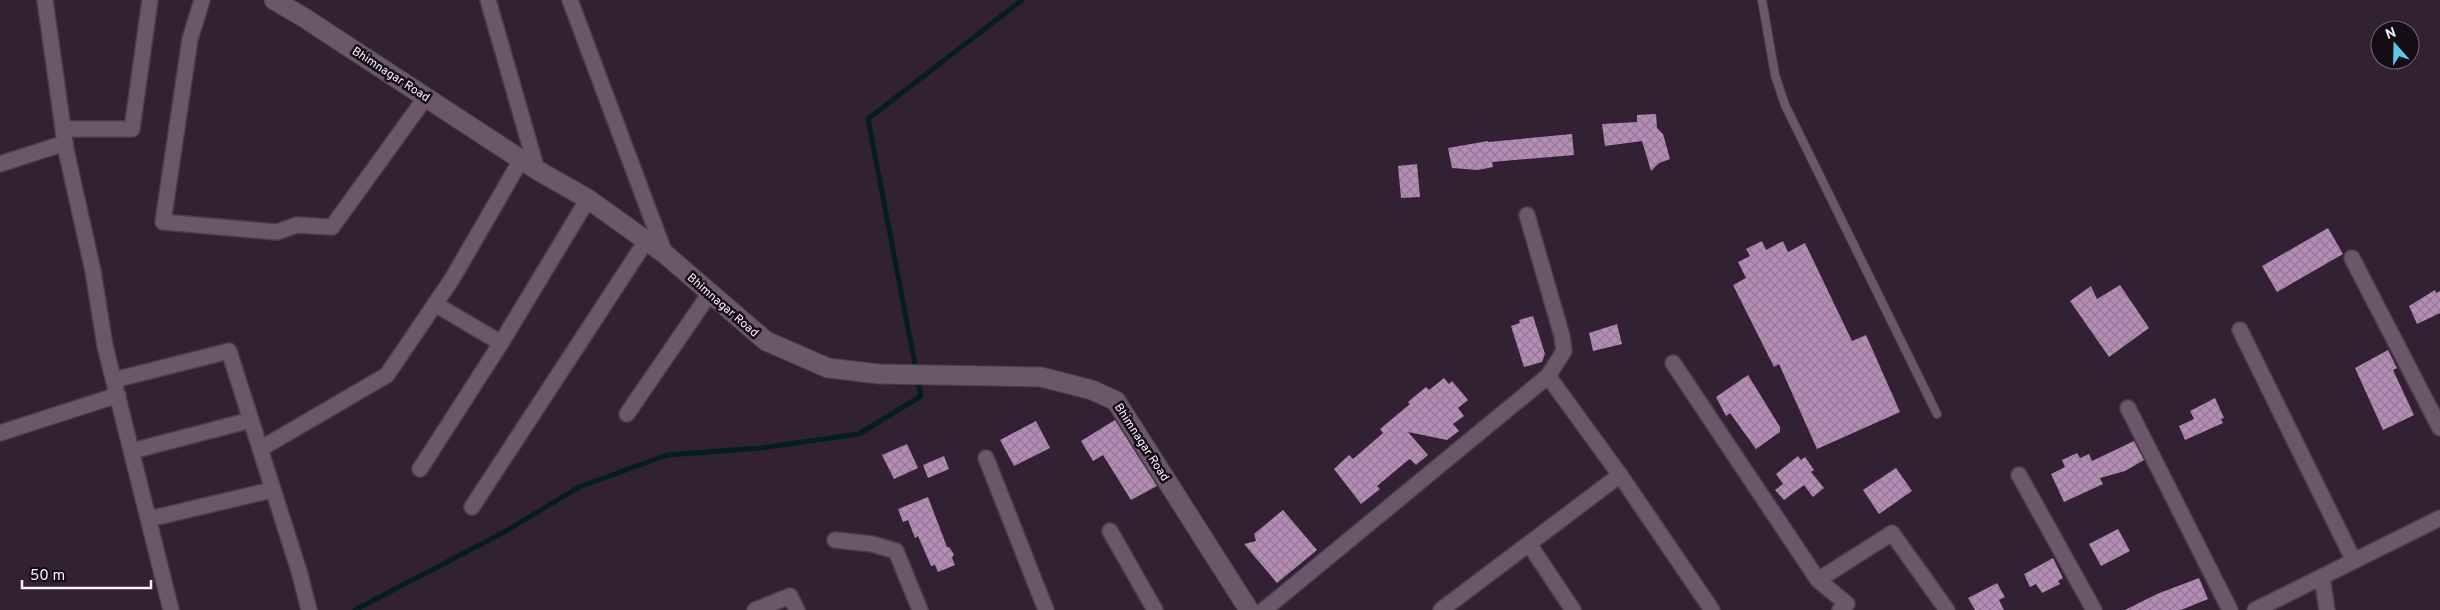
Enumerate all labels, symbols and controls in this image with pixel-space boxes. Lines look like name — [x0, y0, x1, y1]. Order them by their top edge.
north arrow — [2370, 20, 2420, 70]
text: N — [2383, 24, 2399, 44]
street label: Bhimnagar Road — [348, 44, 433, 106]
street label: Bhimnagar Road — [683, 270, 762, 341]
street label: Bhimnagar Road — [1110, 400, 1172, 485]
scale bar — [22, 558, 151, 590]
text: 50 m — [30, 567, 65, 586]

